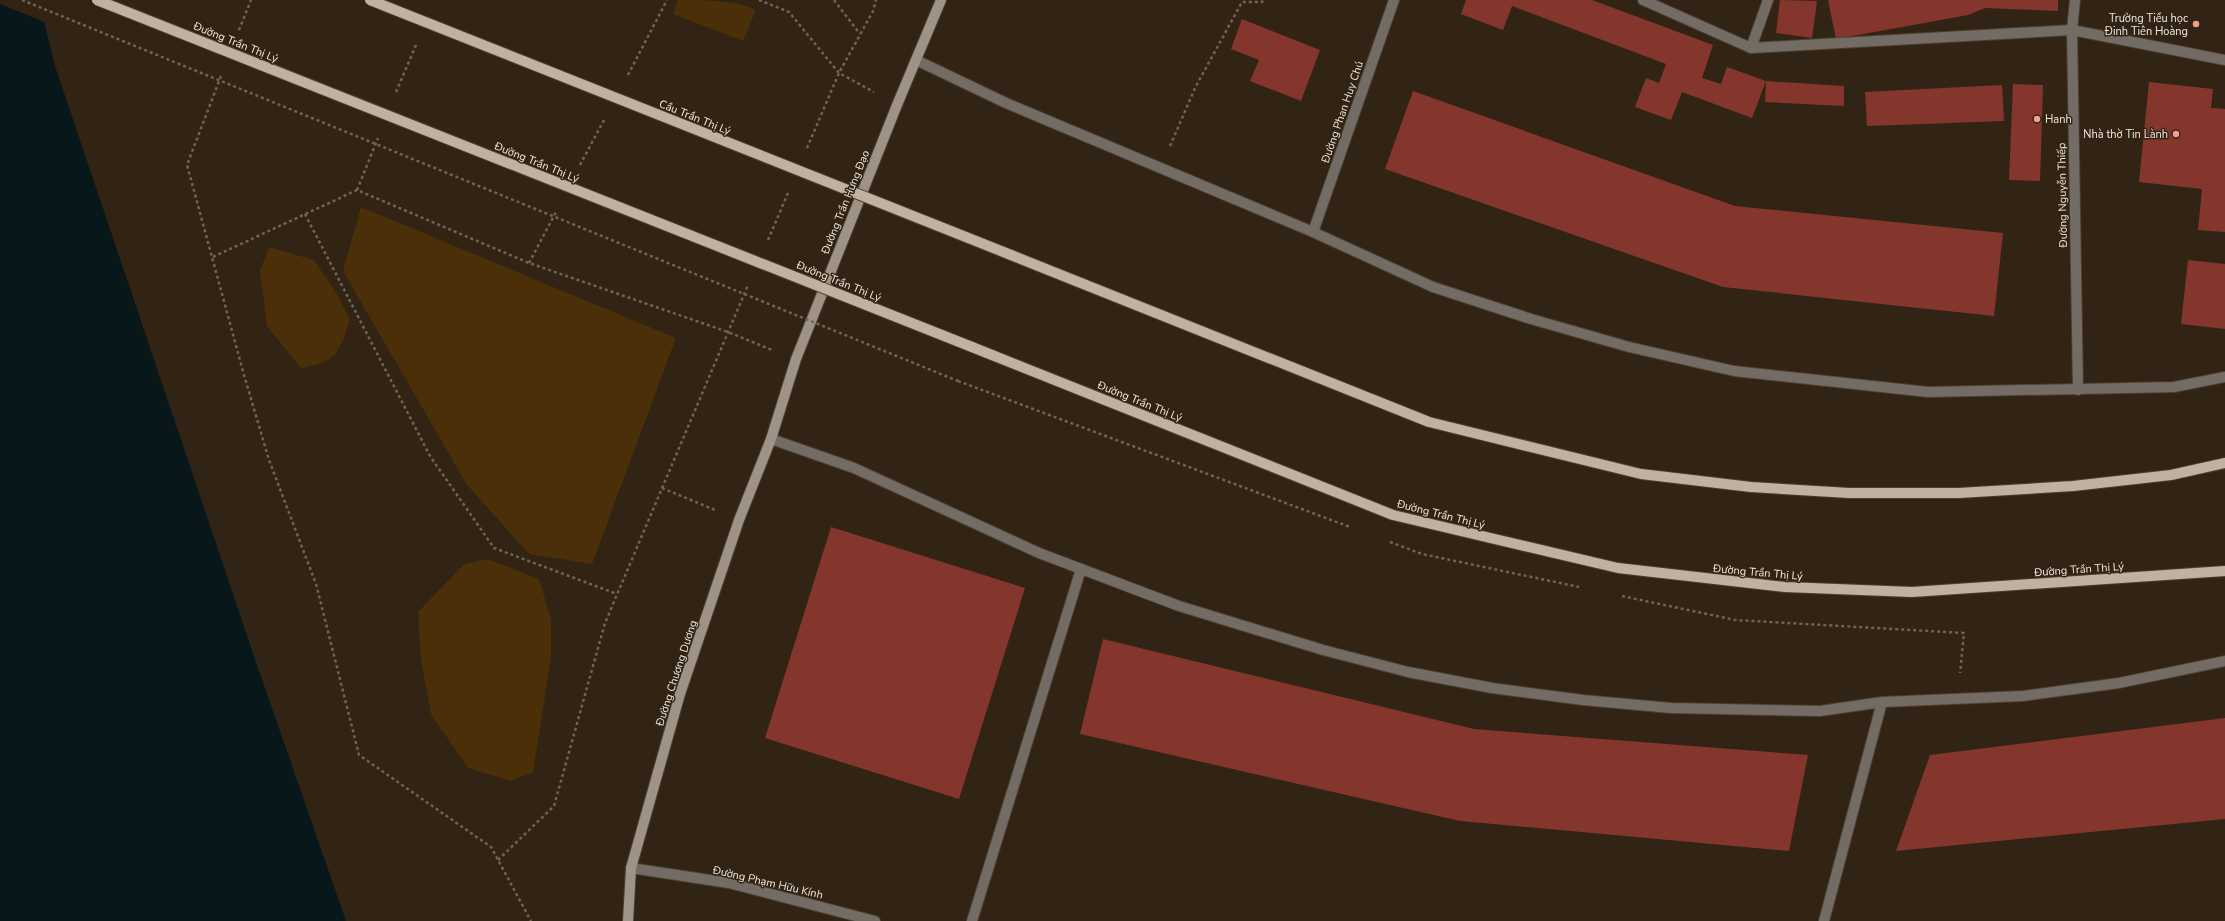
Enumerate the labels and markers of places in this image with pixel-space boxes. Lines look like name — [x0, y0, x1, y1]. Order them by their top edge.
place label: Trường Tiểu học Đinh Tiên Hoàng — [2104, 11, 2188, 39]
marker: Trường Tiểu học Đinh Tiên Hoàng — [2191, 19, 2201, 29]
place label: Hanh — [2045, 112, 2072, 127]
marker: Hanh — [2032, 114, 2042, 124]
place label: Nhà thờ Tin Lành — [2083, 127, 2168, 142]
marker: Nhà thờ Tin Lành — [2171, 129, 2181, 139]

